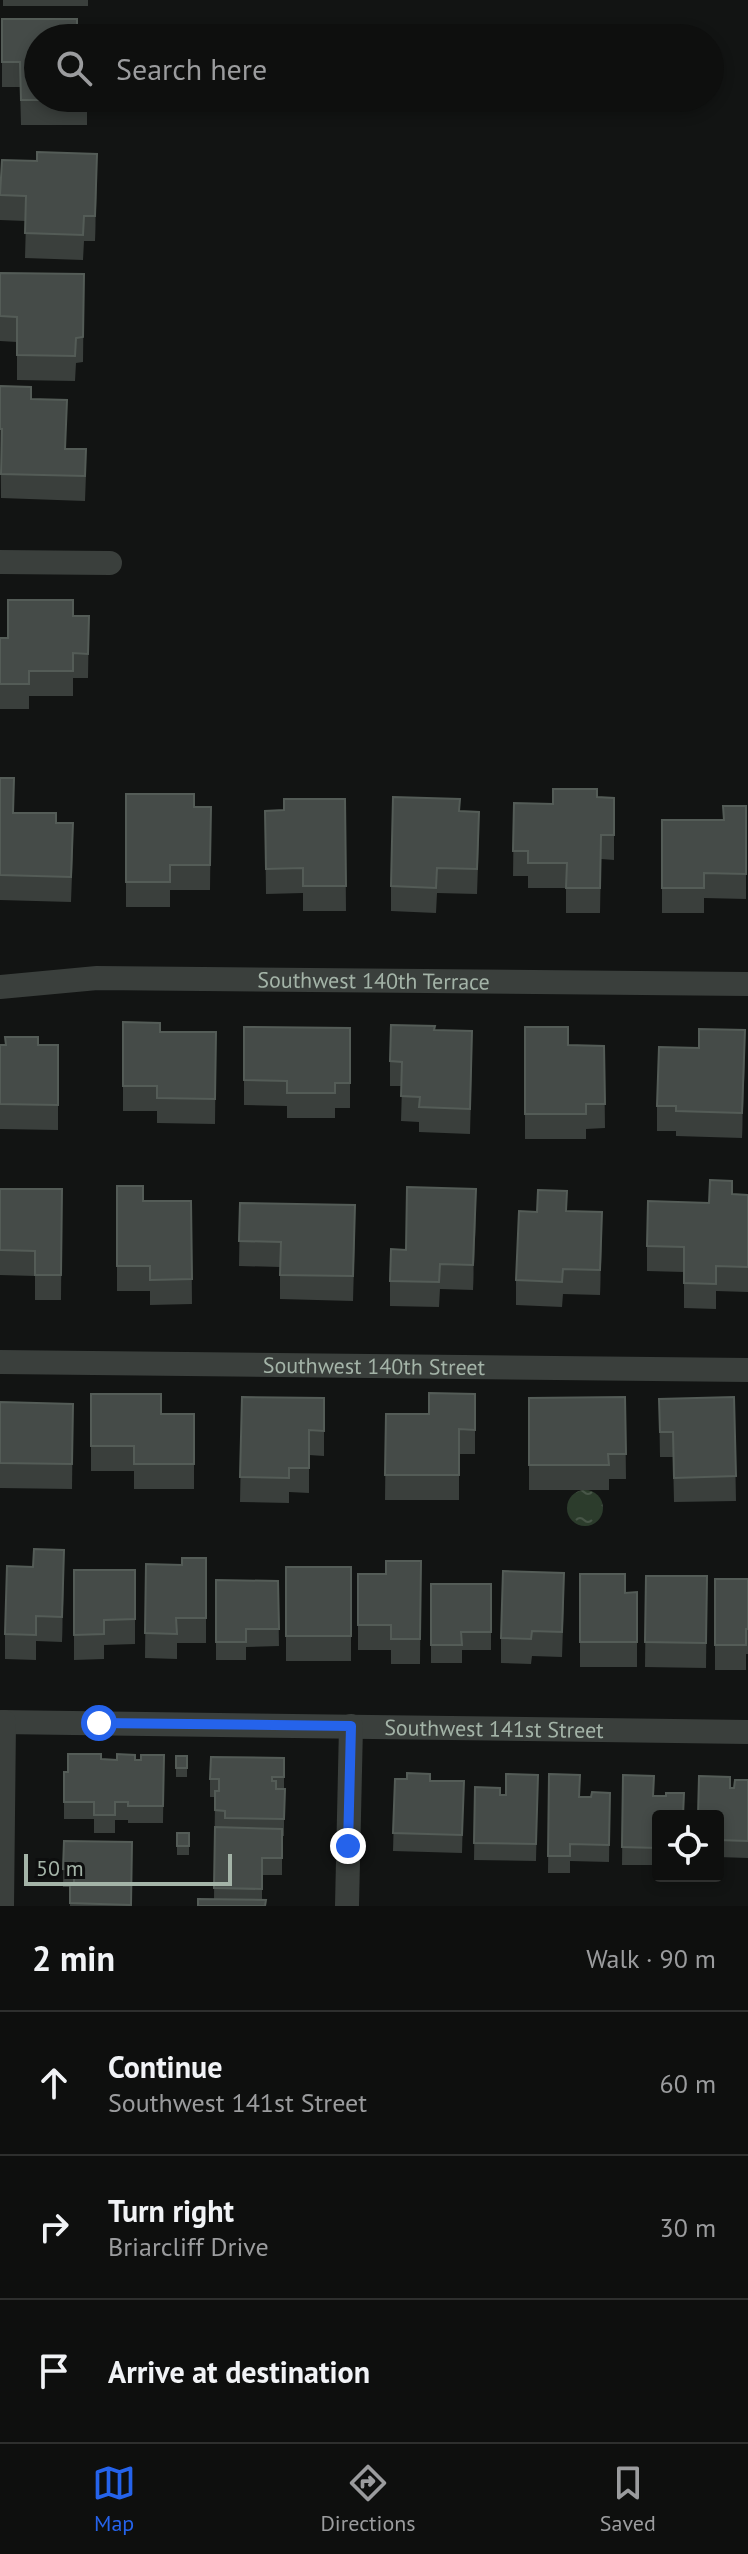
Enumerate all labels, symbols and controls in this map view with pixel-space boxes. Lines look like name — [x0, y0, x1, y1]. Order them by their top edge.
search box — [24, 24, 724, 112]
icon: search — [52, 46, 96, 90]
text: Search here — [116, 49, 267, 88]
street label: Southwest 140th Terrace — [257, 965, 490, 996]
street label: Southwest 140th Street — [263, 1351, 486, 1381]
route start — [81, 1705, 117, 1741]
street label: Southwest 141st Street — [384, 1713, 604, 1744]
map controls — [652, 1810, 724, 1882]
button: locate — [652, 1810, 724, 1882]
route end — [330, 1828, 366, 1864]
scale bar — [24, 1850, 232, 1886]
text: 50 m — [36, 1854, 84, 1882]
text: 2 min — [32, 1936, 115, 1980]
text: Walk · 90 m — [586, 1942, 716, 1975]
text: Continue — [108, 2047, 222, 2086]
icon: ahead — [32, 2061, 76, 2105]
text: 60 m — [660, 2067, 716, 2100]
text: Southwest 141st Street — [108, 2086, 367, 2119]
text: Turn right — [108, 2191, 234, 2230]
icon: right — [32, 2205, 76, 2249]
text: 30 m — [660, 2211, 716, 2244]
text: Briarcliff Drive — [108, 2230, 269, 2263]
icon: arrive — [32, 2349, 76, 2393]
text: Arrive at destination — [108, 2352, 370, 2391]
tab: Map — [92, 2461, 136, 2537]
tab: Directions — [320, 2461, 416, 2537]
tab: Saved — [600, 2461, 656, 2537]

